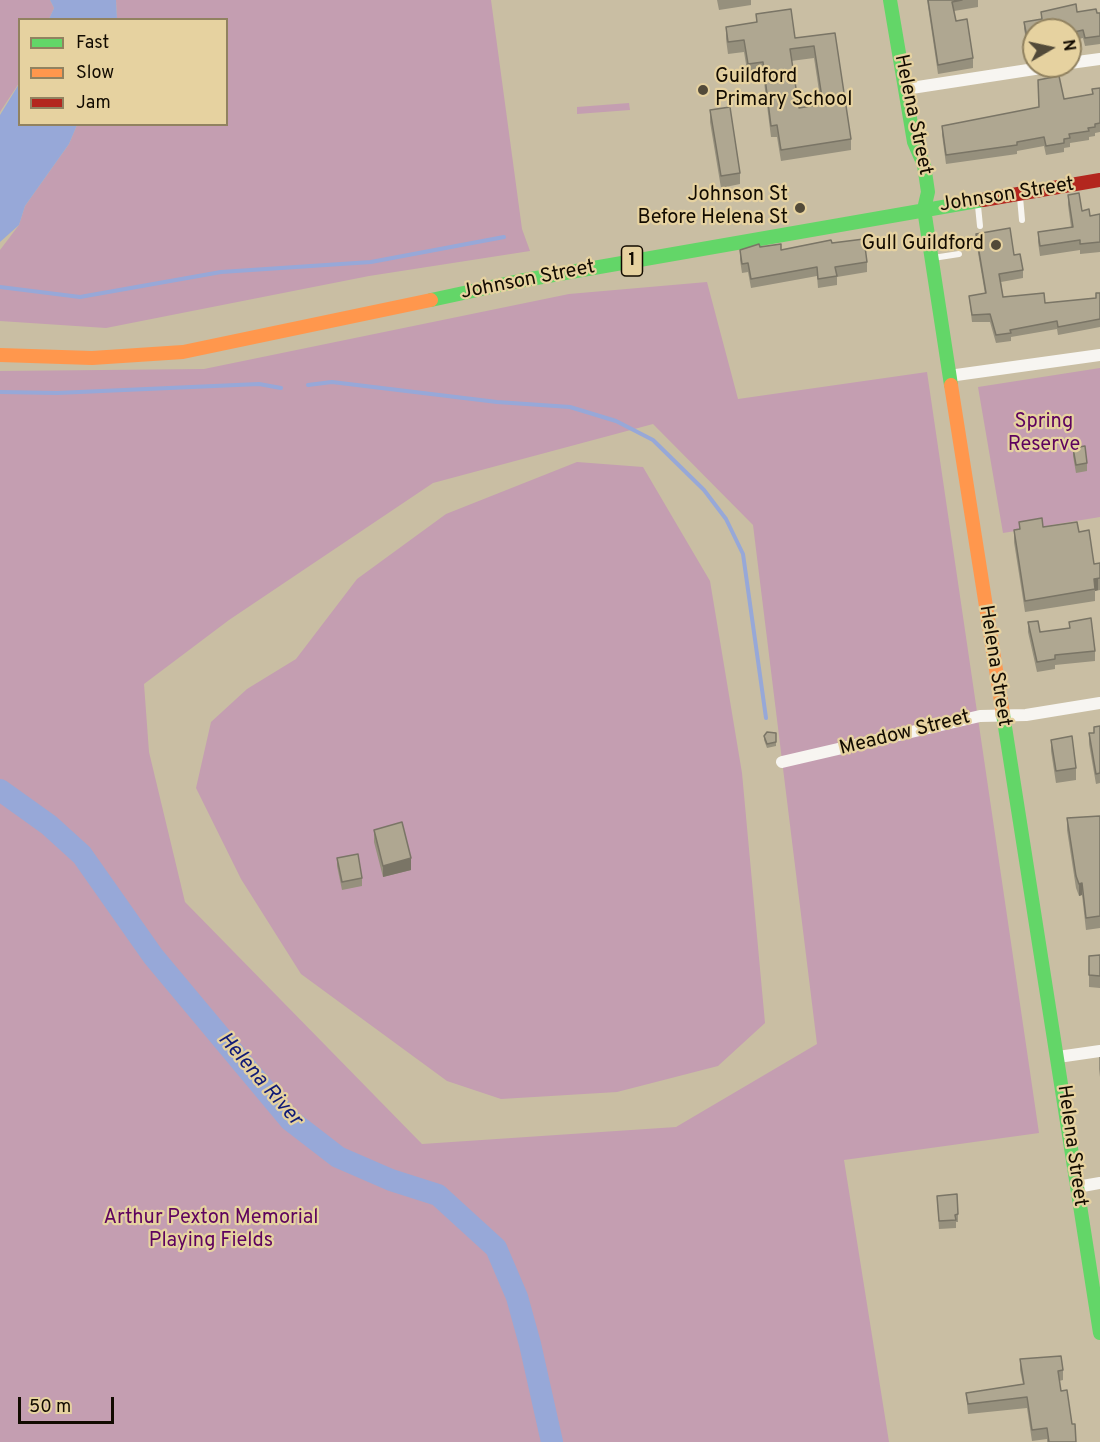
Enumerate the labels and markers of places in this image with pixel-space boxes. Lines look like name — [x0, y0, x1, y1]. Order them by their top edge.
place label: Guildford Primary School — [715, 66, 852, 113]
marker: Guildford Primary School — [696, 83, 710, 97]
place label: Johnson St Before Helena St — [637, 184, 788, 231]
marker: Johnson St Before Helena St — [793, 201, 807, 215]
place label: Gull Guildford — [861, 233, 984, 257]
marker: Gull Guildford — [989, 238, 1003, 252]

